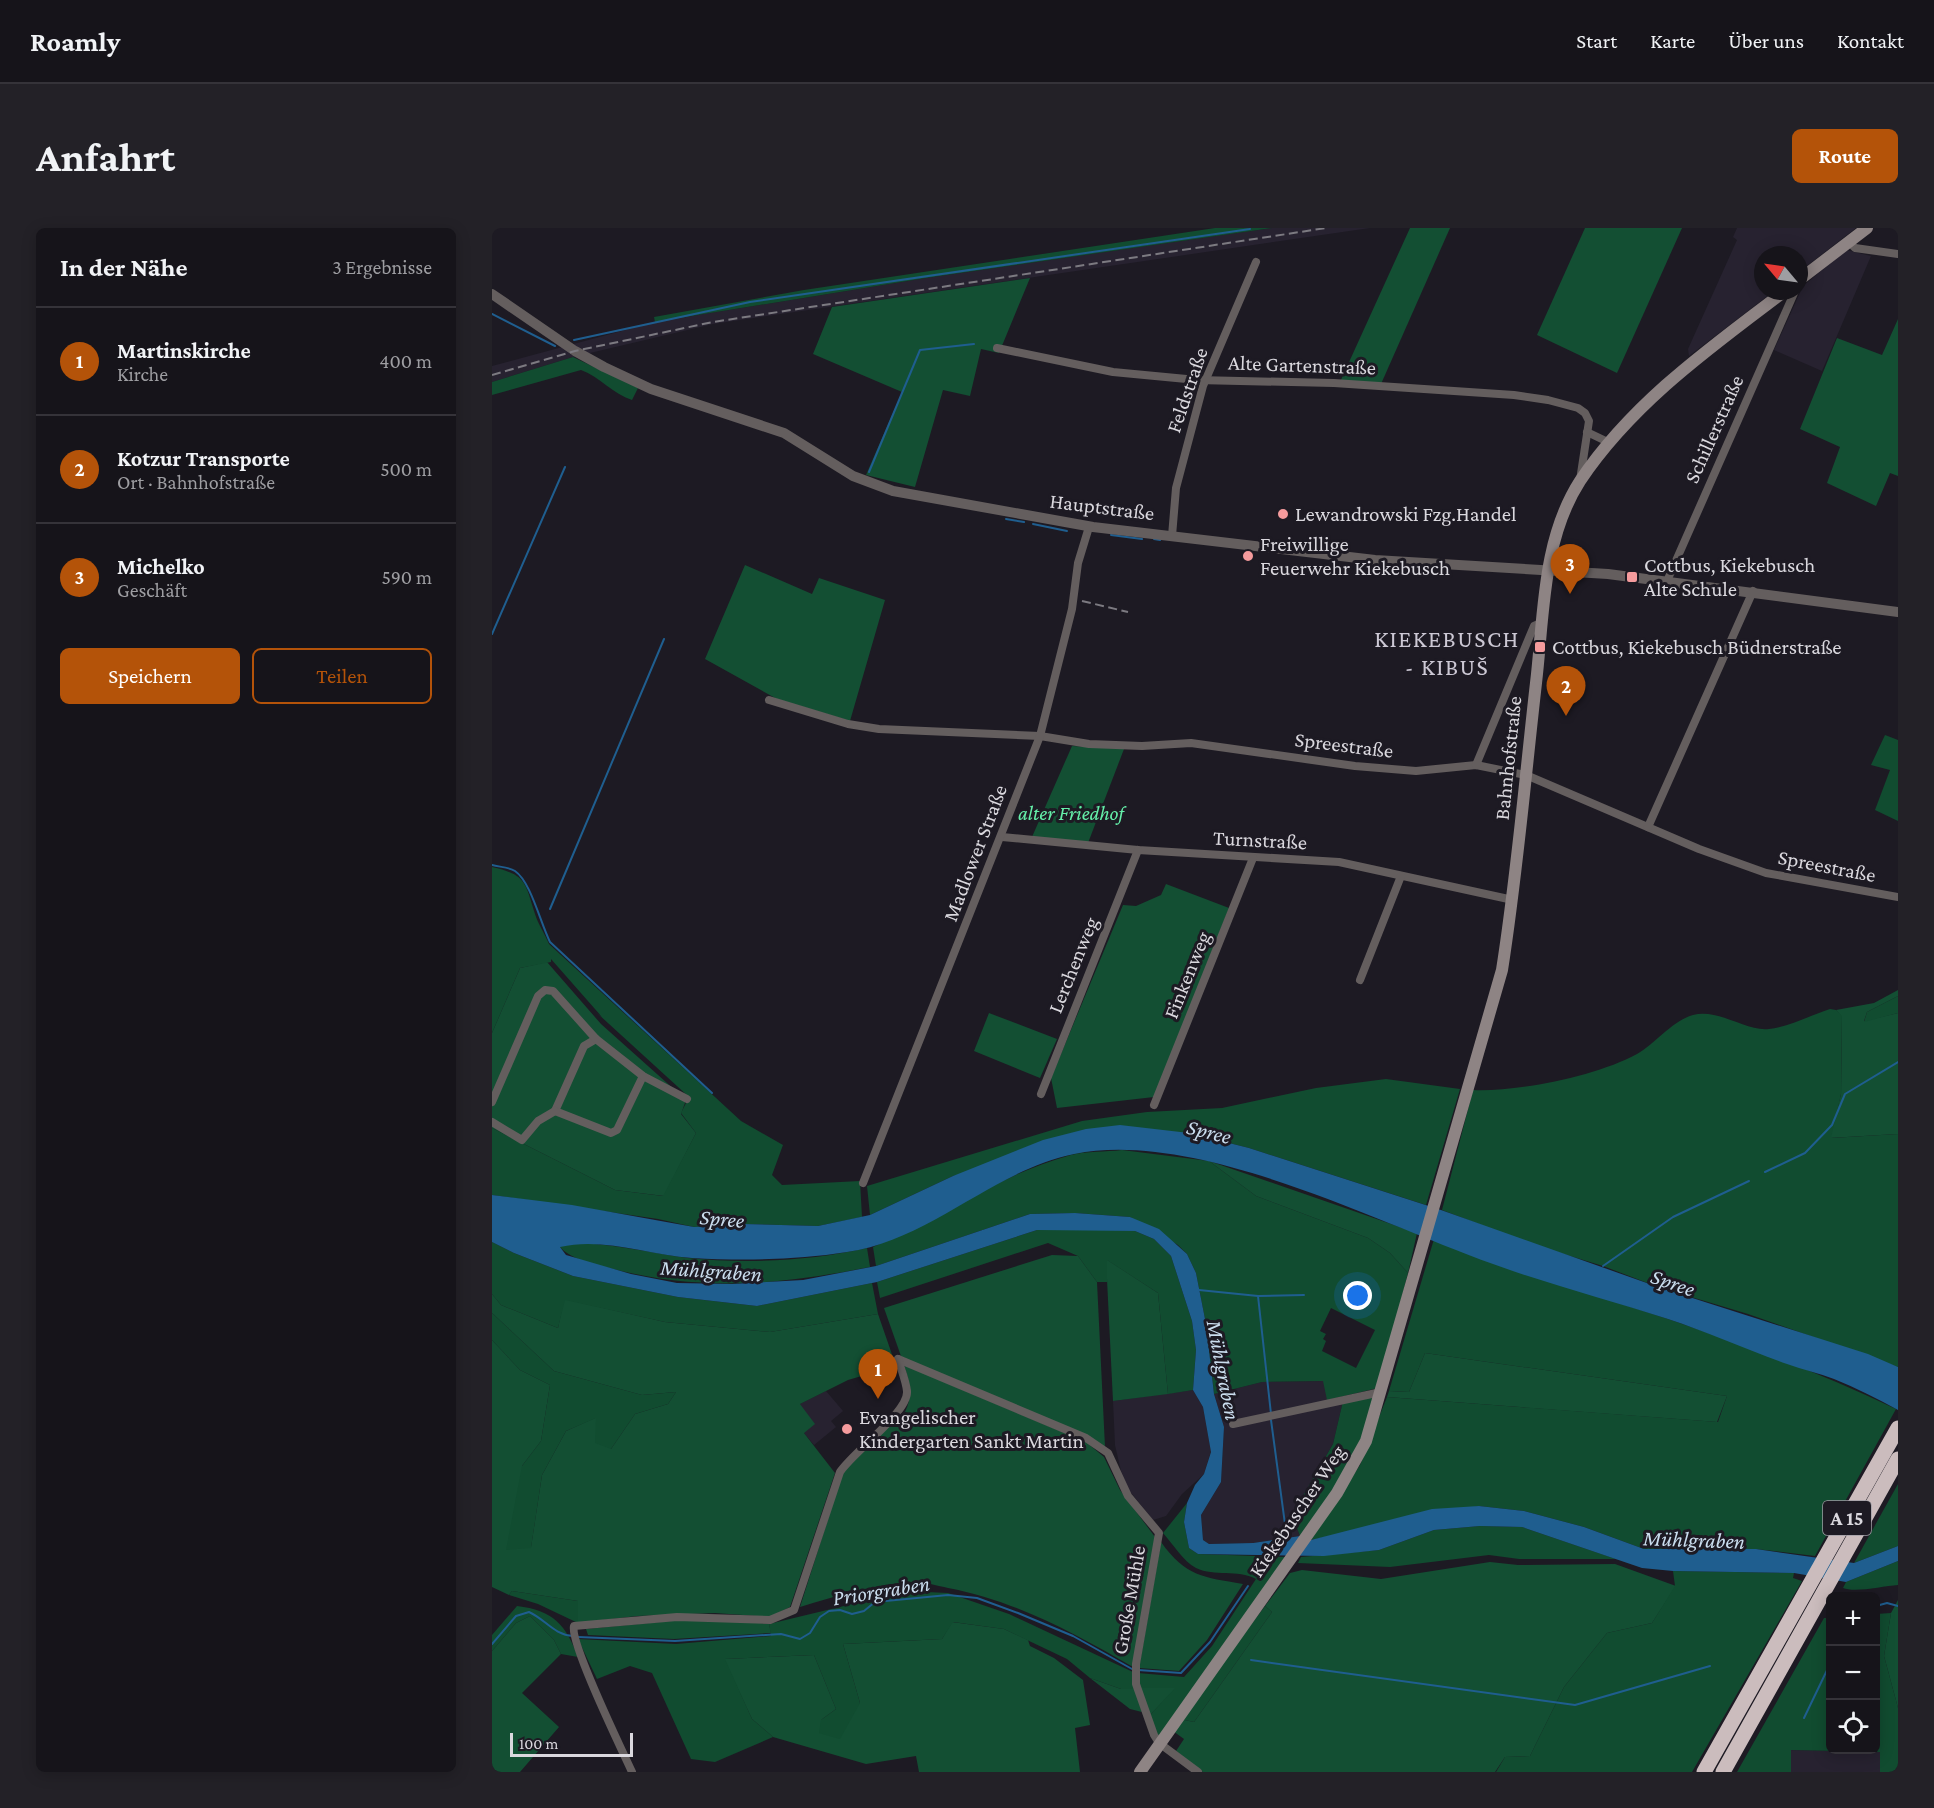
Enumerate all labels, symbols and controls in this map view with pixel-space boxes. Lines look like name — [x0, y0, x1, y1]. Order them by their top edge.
text: Roamly — [30, 26, 120, 57]
text: Start — [1576, 29, 1617, 53]
text: Karte — [1650, 29, 1695, 53]
text: Über uns — [1728, 29, 1804, 53]
text: Kontakt — [1837, 29, 1904, 53]
button: Route — [1792, 129, 1898, 183]
text: Anfahrt — [36, 133, 175, 180]
north arrow — [1754, 246, 1808, 300]
text: In der Nähe — [60, 253, 188, 282]
text: 3 Ergebnisse — [332, 256, 432, 278]
text: Martinskirche — [117, 338, 251, 363]
street label: Feldstraße — [1161, 344, 1213, 436]
text: 1 — [76, 350, 83, 372]
text: 400 m — [379, 350, 432, 372]
street label: Alte Gartenstraße — [1228, 350, 1376, 380]
text: Kirche — [117, 363, 168, 385]
street label: Schillerstraße — [1680, 371, 1748, 487]
text: Kotzur Transporte — [117, 446, 290, 471]
text: 2 — [74, 458, 85, 480]
text: 500 m — [380, 458, 432, 480]
text: Ort · Bahnhofstraße — [117, 471, 275, 493]
street label: Hauptstraße — [1048, 489, 1156, 525]
place label: Lewandrowski Fzg.Handel — [1295, 502, 1517, 526]
marker: Lewandrowski Fzg.Handel — [1276, 507, 1290, 521]
place label: Freiwillige Feuerwehr Kiekebusch — [1260, 532, 1450, 580]
pin: 3 — [1550, 544, 1590, 594]
marker: Freiwillige Feuerwehr Kiekebusch — [1241, 549, 1255, 563]
place label: Cottbus, Kiekebusch Alte Schule — [1644, 553, 1815, 601]
text: Michelko — [117, 554, 205, 579]
text: 3 — [75, 566, 84, 588]
text: 590 m — [382, 566, 432, 588]
marker: Cottbus, Kiekebusch Alte Schule — [1625, 570, 1639, 584]
text: Geschäft — [117, 579, 187, 601]
district label: KIEKEBUSCH - KIBUŠ — [1374, 625, 1520, 680]
place label: Cottbus, Kiekebusch Büdnerstraße — [1552, 635, 1842, 659]
marker: Cottbus, Kiekebusch Büdnerstraße — [1533, 640, 1547, 654]
button: Speichern — [60, 648, 240, 704]
button: Teilen — [252, 648, 432, 704]
pin: 2 — [1546, 666, 1586, 716]
street label: Bahnhofstraße — [1490, 695, 1526, 821]
street label: Spreestraße — [1293, 727, 1395, 763]
street label: Madlower Straße — [938, 781, 1012, 925]
park label: alter Friedhof — [1018, 801, 1128, 825]
street label: Turnstraße — [1212, 826, 1308, 854]
street label: Spreestraße — [1776, 845, 1878, 887]
street label: Lerchenweg — [1043, 913, 1103, 1017]
street label: Finkenweg — [1159, 928, 1215, 1022]
water label: Spree — [1184, 1114, 1234, 1149]
water label: Spree — [699, 1204, 746, 1233]
water label: Mühlgraben — [658, 1254, 763, 1287]
water label: Spree — [1648, 1263, 1699, 1302]
your location — [1343, 1281, 1372, 1310]
water label: Mühlgraben — [1201, 1317, 1245, 1422]
pin: 1 — [858, 1350, 898, 1399]
place label: Evangelischer Kindergarten Sankt Martin — [859, 1405, 1084, 1453]
marker: Evangelischer Kindergarten Sankt Martin — [840, 1422, 854, 1436]
street label: Kiekebuscher Weg — [1244, 1440, 1350, 1582]
road number: A 15 — [1823, 1501, 1871, 1535]
water label: Mühlgraben — [1642, 1525, 1745, 1554]
street label: Große Mühle — [1108, 1544, 1150, 1656]
water label: Priorgraben — [831, 1570, 931, 1611]
map controls — [1826, 1592, 1880, 1754]
button: + — [1826, 1592, 1880, 1646]
button: − — [1826, 1646, 1880, 1700]
button: locate — [1826, 1700, 1880, 1754]
scale bar — [510, 1730, 633, 1758]
text: 100 m — [519, 1735, 558, 1752]

